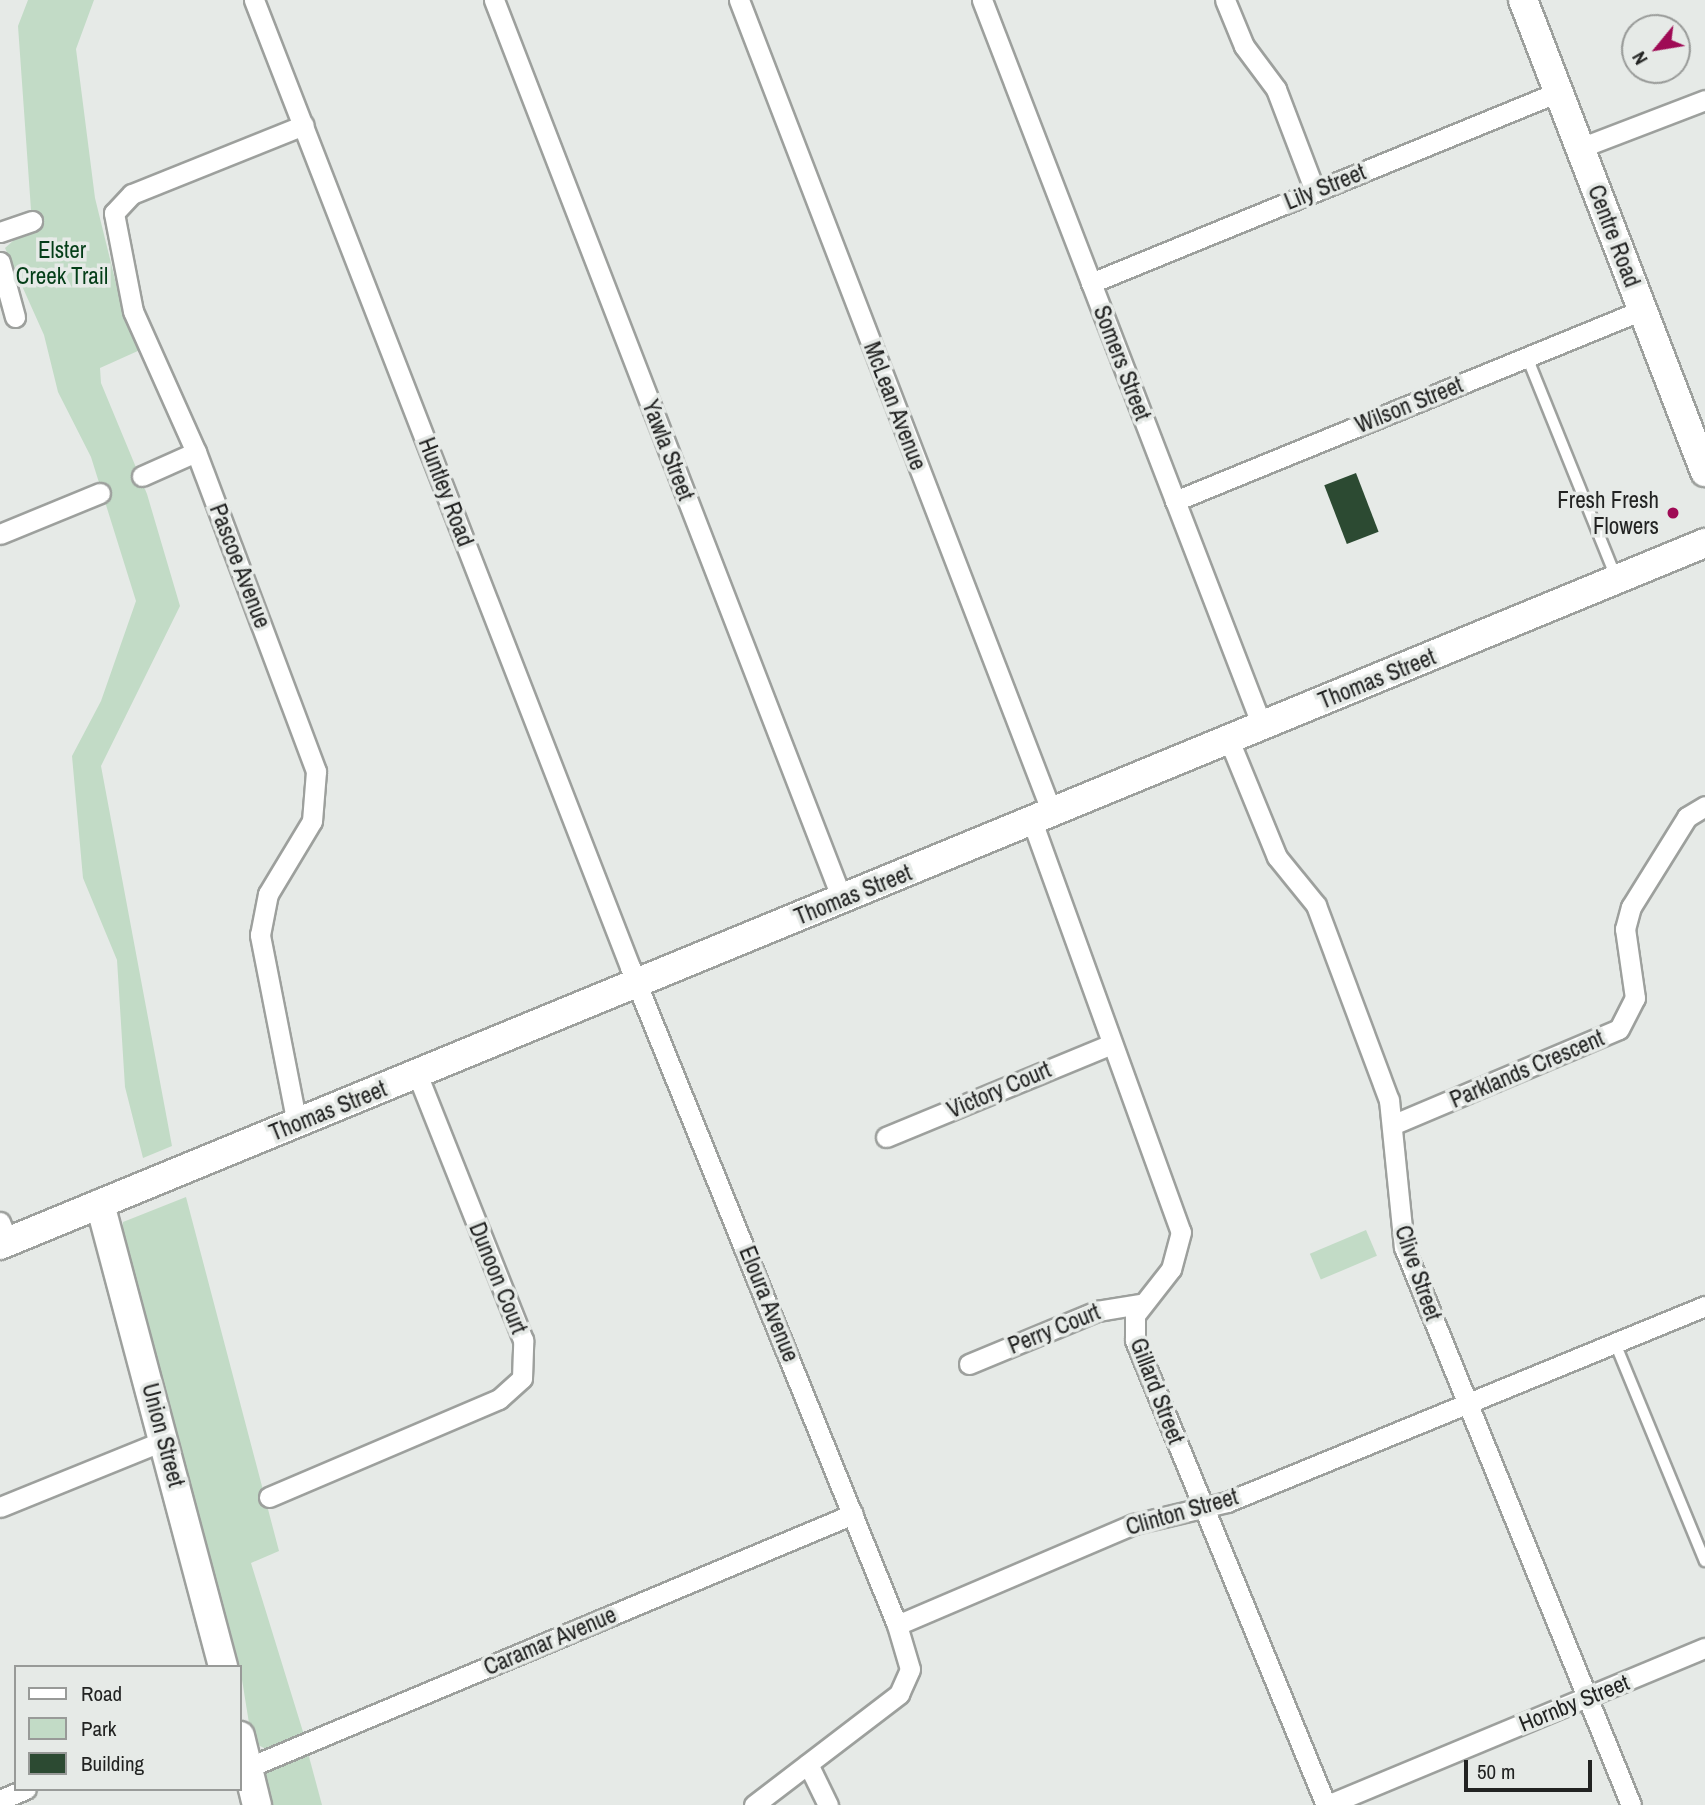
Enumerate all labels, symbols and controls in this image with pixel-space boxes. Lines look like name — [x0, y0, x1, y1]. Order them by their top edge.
north arrow — [1621, 14, 1691, 84]
text: N — [1625, 47, 1654, 70]
street label: Lily Street — [1280, 158, 1370, 216]
street label: Centre Road — [1582, 181, 1646, 291]
park label: Elster Creek Trail — [16, 236, 108, 290]
street label: Somers Street — [1088, 302, 1156, 424]
street label: McLean Avenue — [858, 338, 932, 474]
street label: Wilson Street — [1351, 371, 1467, 439]
street label: Yawla Street — [636, 396, 700, 504]
street label: Huntley Road — [413, 434, 479, 550]
place label: Fresh Fresh Flowers — [1557, 486, 1659, 540]
street label: Pascoe Avenue — [204, 500, 276, 632]
marker: Fresh Fresh Flowers — [1665, 505, 1681, 521]
street label: Thomas Street — [1314, 643, 1440, 715]
street label: Thomas Street — [790, 859, 916, 931]
street label: Parklands Crescent — [1446, 1024, 1608, 1114]
street label: Victory Court — [943, 1056, 1055, 1124]
street label: Thomas Street — [265, 1075, 391, 1147]
street label: Dunoon Court — [463, 1218, 533, 1338]
street label: Clive Street — [1389, 1222, 1447, 1324]
street label: Eloura Avenue — [733, 1242, 805, 1366]
street label: Perry Court — [1004, 1298, 1104, 1360]
street label: Gillard Street — [1124, 1334, 1190, 1448]
street label: Union Street — [136, 1380, 190, 1490]
street label: Clinton Street — [1123, 1483, 1241, 1541]
street label: Caramar Avenue — [479, 1601, 621, 1681]
legend — [14, 1665, 242, 1791]
street label: Hornby Street — [1515, 1668, 1633, 1738]
text: Road — [81, 1679, 122, 1708]
text: Park — [81, 1714, 116, 1743]
scale bar — [1467, 1745, 1595, 1789]
text: Building — [81, 1749, 144, 1778]
text: 50 m — [1477, 1757, 1515, 1786]

